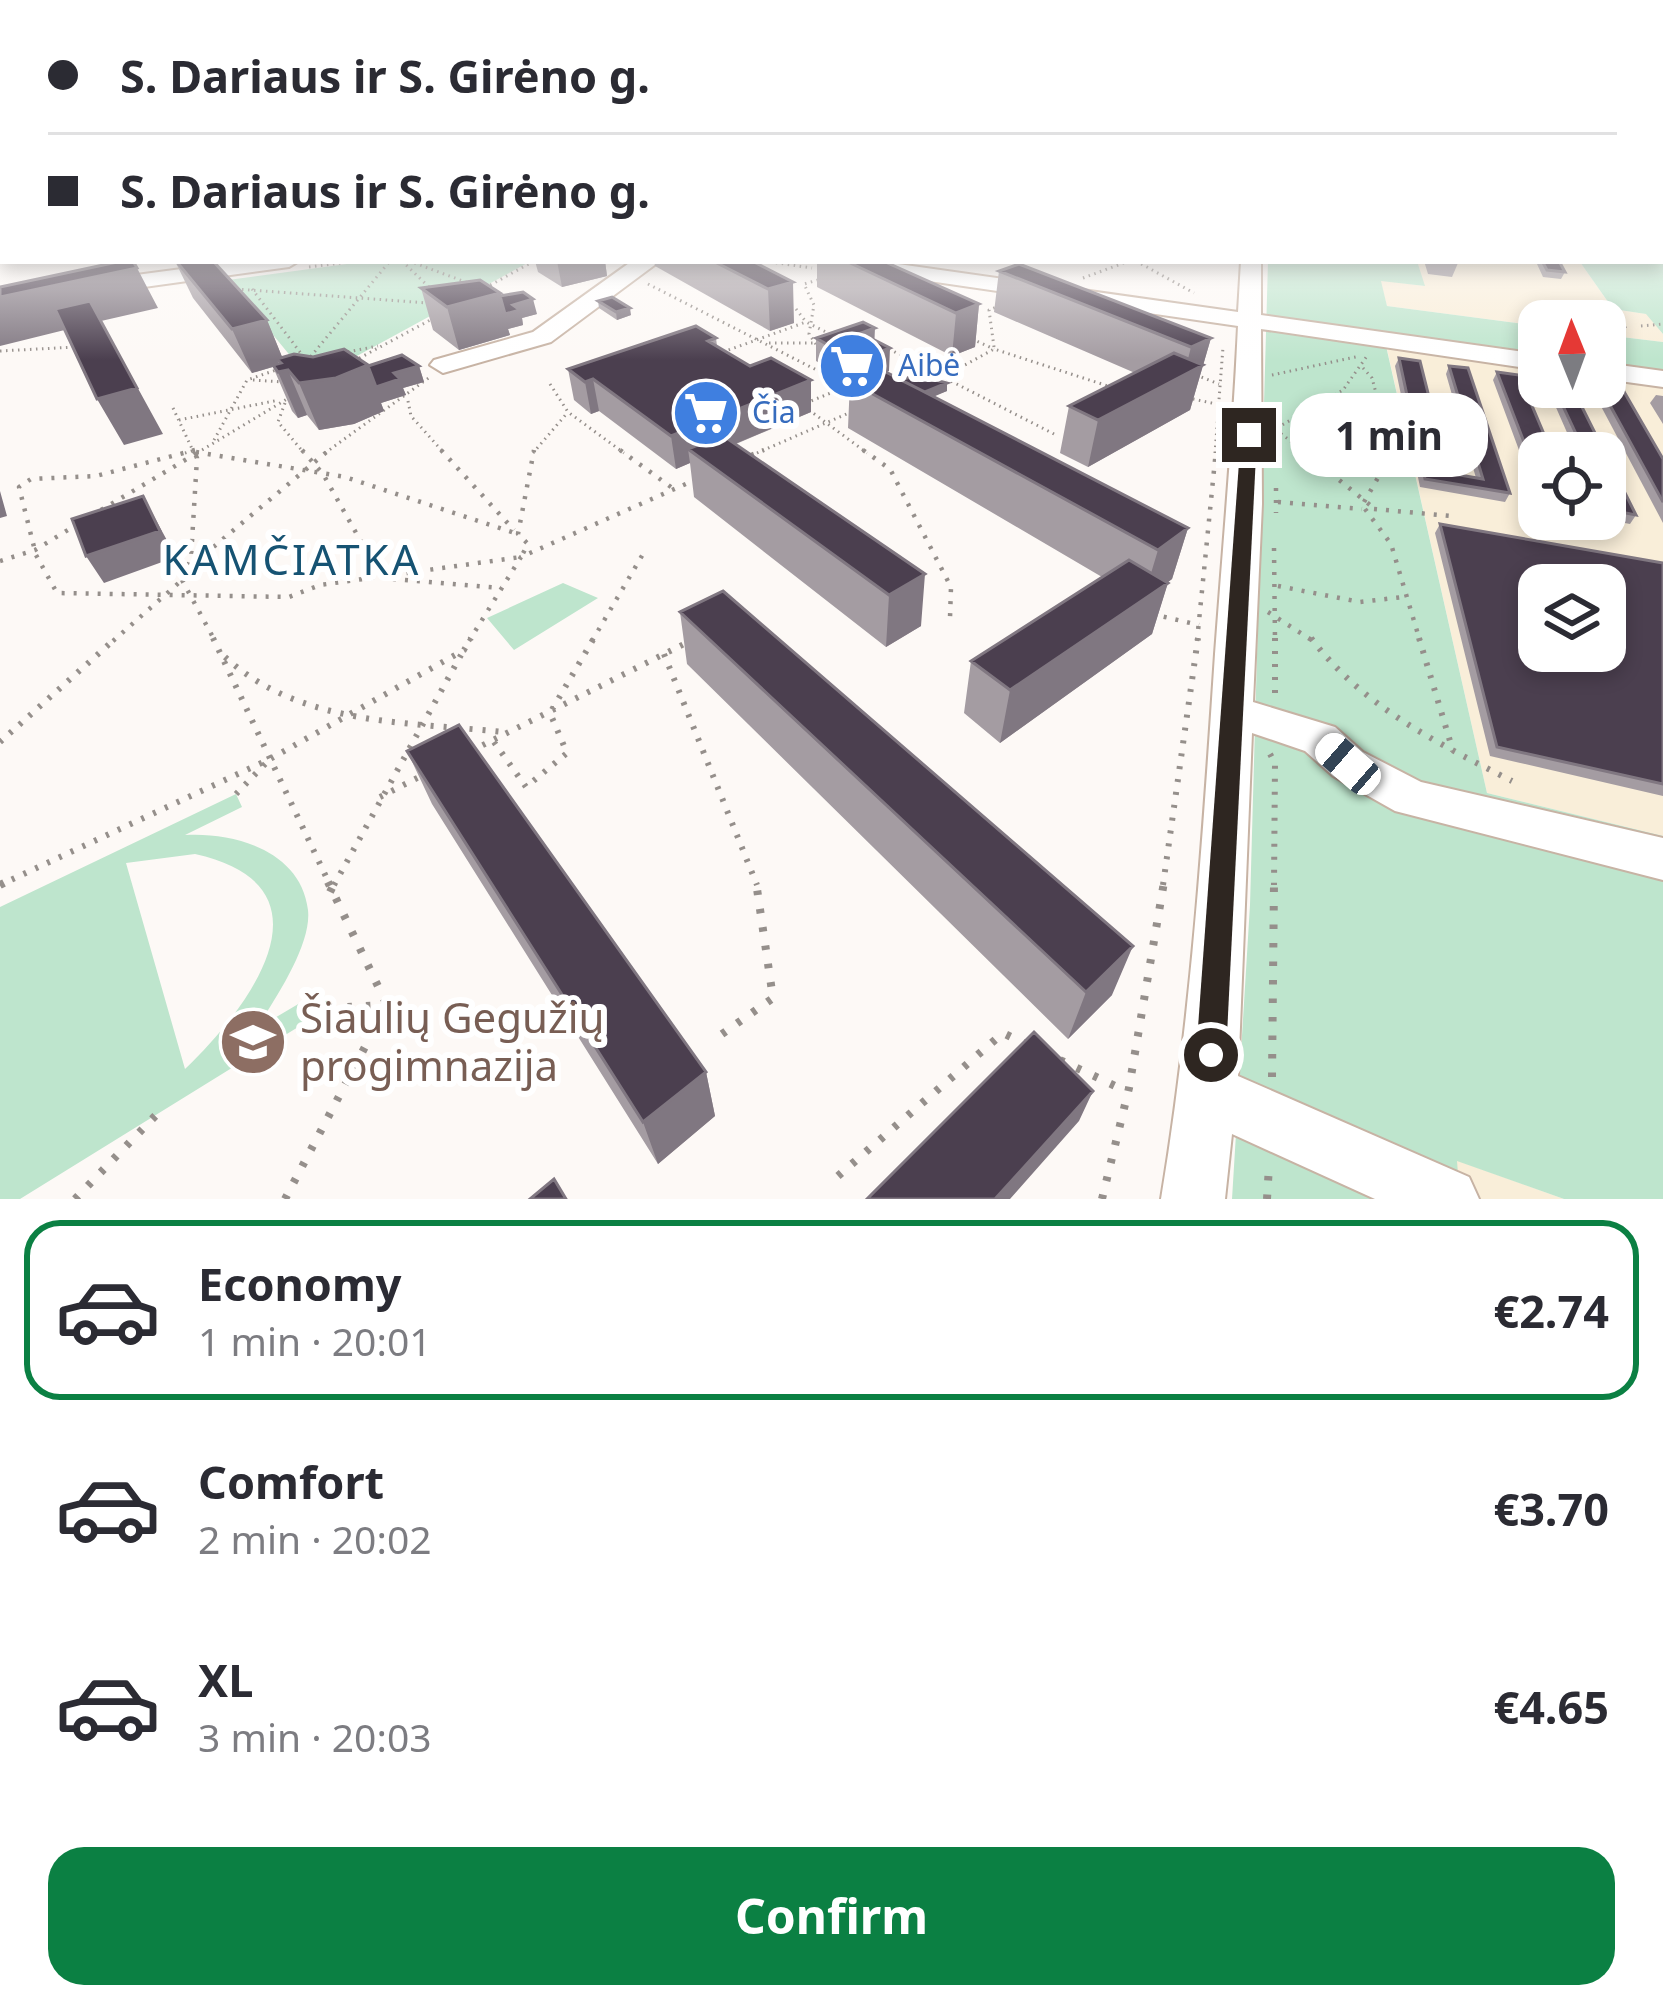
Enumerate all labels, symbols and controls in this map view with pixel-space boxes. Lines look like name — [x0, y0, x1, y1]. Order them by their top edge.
text: S. Dariaus ir S. Girėno g. — [120, 45, 650, 106]
text: S. Dariaus ir S. Girėno g. — [120, 160, 650, 221]
north arrow — [1518, 300, 1626, 408]
map controls — [1518, 300, 1626, 672]
supermarket icon: Aibė — [817, 331, 887, 401]
place label: Aibė — [898, 344, 960, 385]
supermarket icon: Čia — [671, 378, 741, 448]
place label: Čia — [752, 391, 796, 432]
callout: 1 min — [1291, 393, 1489, 477]
route end — [1222, 408, 1276, 462]
text: 1 min — [1335, 408, 1443, 461]
button: locate — [1518, 432, 1626, 540]
district label: KAMČIATKA — [163, 530, 421, 587]
button: layers — [1518, 564, 1626, 672]
car — [1309, 727, 1387, 801]
place label: Šiaulių Gegužių progimnazija — [300, 988, 605, 1093]
school or university icon: Šiaulių Gegužių progimnazija — [218, 1007, 288, 1077]
route start — [1184, 1028, 1238, 1082]
text: Economy — [198, 1253, 402, 1314]
icon: car — [54, 1256, 162, 1364]
text: €2.74 — [1493, 1280, 1609, 1341]
text: 1 min · 20:01 — [198, 1314, 432, 1367]
text: Comfort — [198, 1451, 384, 1512]
icon: car — [54, 1454, 162, 1562]
text: €3.70 — [1493, 1478, 1609, 1539]
text: 2 min · 20:02 — [198, 1512, 432, 1565]
text: XL — [198, 1649, 253, 1710]
icon: car — [54, 1652, 162, 1760]
text: €4.65 — [1493, 1676, 1609, 1737]
text: 3 min · 20:03 — [198, 1710, 432, 1763]
button: Confirm — [48, 1847, 1615, 1985]

